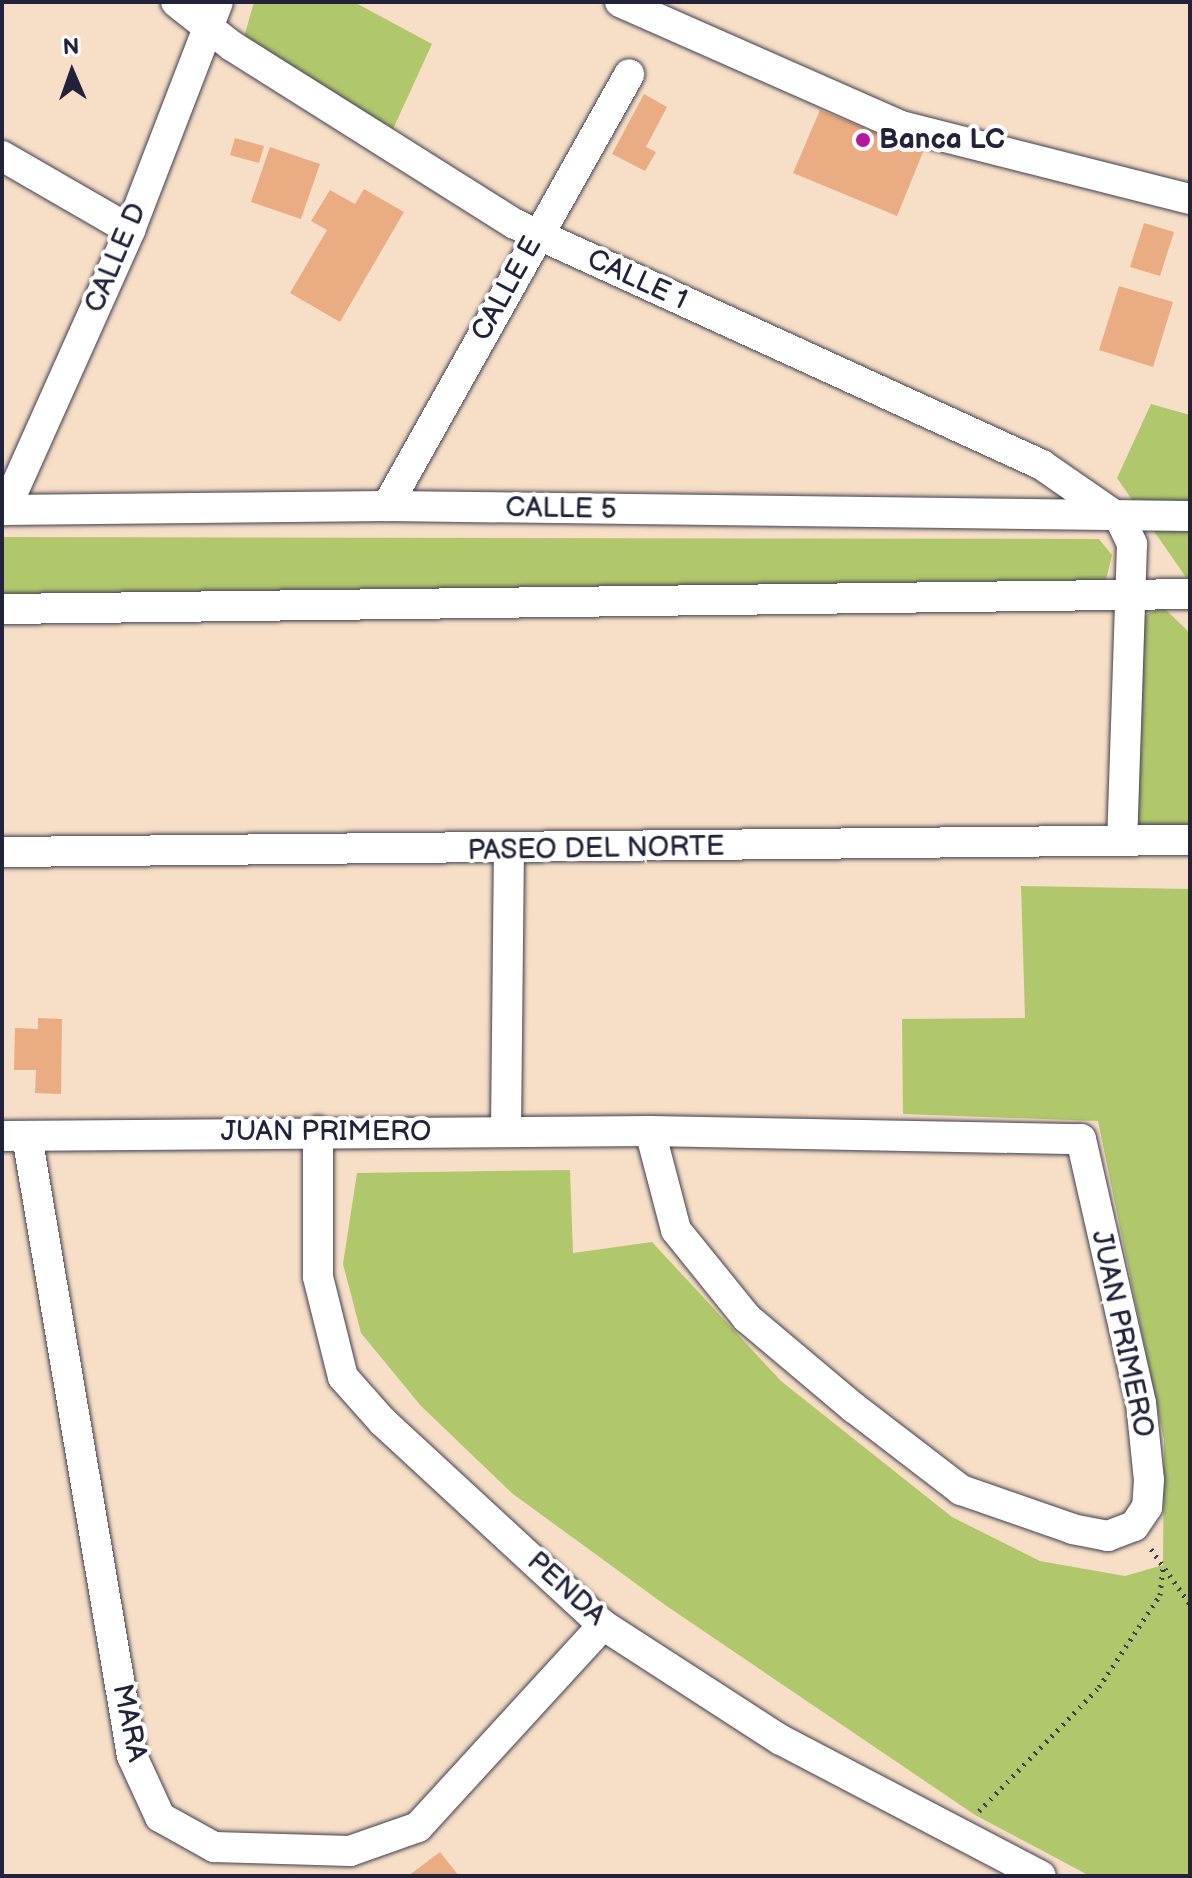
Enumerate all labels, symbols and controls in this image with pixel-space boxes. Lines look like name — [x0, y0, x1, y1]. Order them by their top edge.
north arrow — [32, 32, 112, 112]
text: N — [62, 34, 80, 61]
place label: Banca LC — [879, 123, 1005, 157]
marker: Banca LC — [854, 131, 872, 149]
street label: CALLE D — [78, 198, 154, 318]
street label: CALLE E — [465, 231, 549, 347]
street label: CALLE 1 — [582, 242, 692, 318]
street label: CALLE 5 — [505, 491, 617, 527]
street label: PASEO DEL NORTE — [467, 830, 725, 868]
street label: JUAN PRIMERO — [221, 1115, 431, 1149]
street label: JUAN PRIMERO — [1084, 1227, 1160, 1441]
street label: PENDA — [520, 1545, 612, 1633]
street label: MARA — [104, 1681, 154, 1765]

